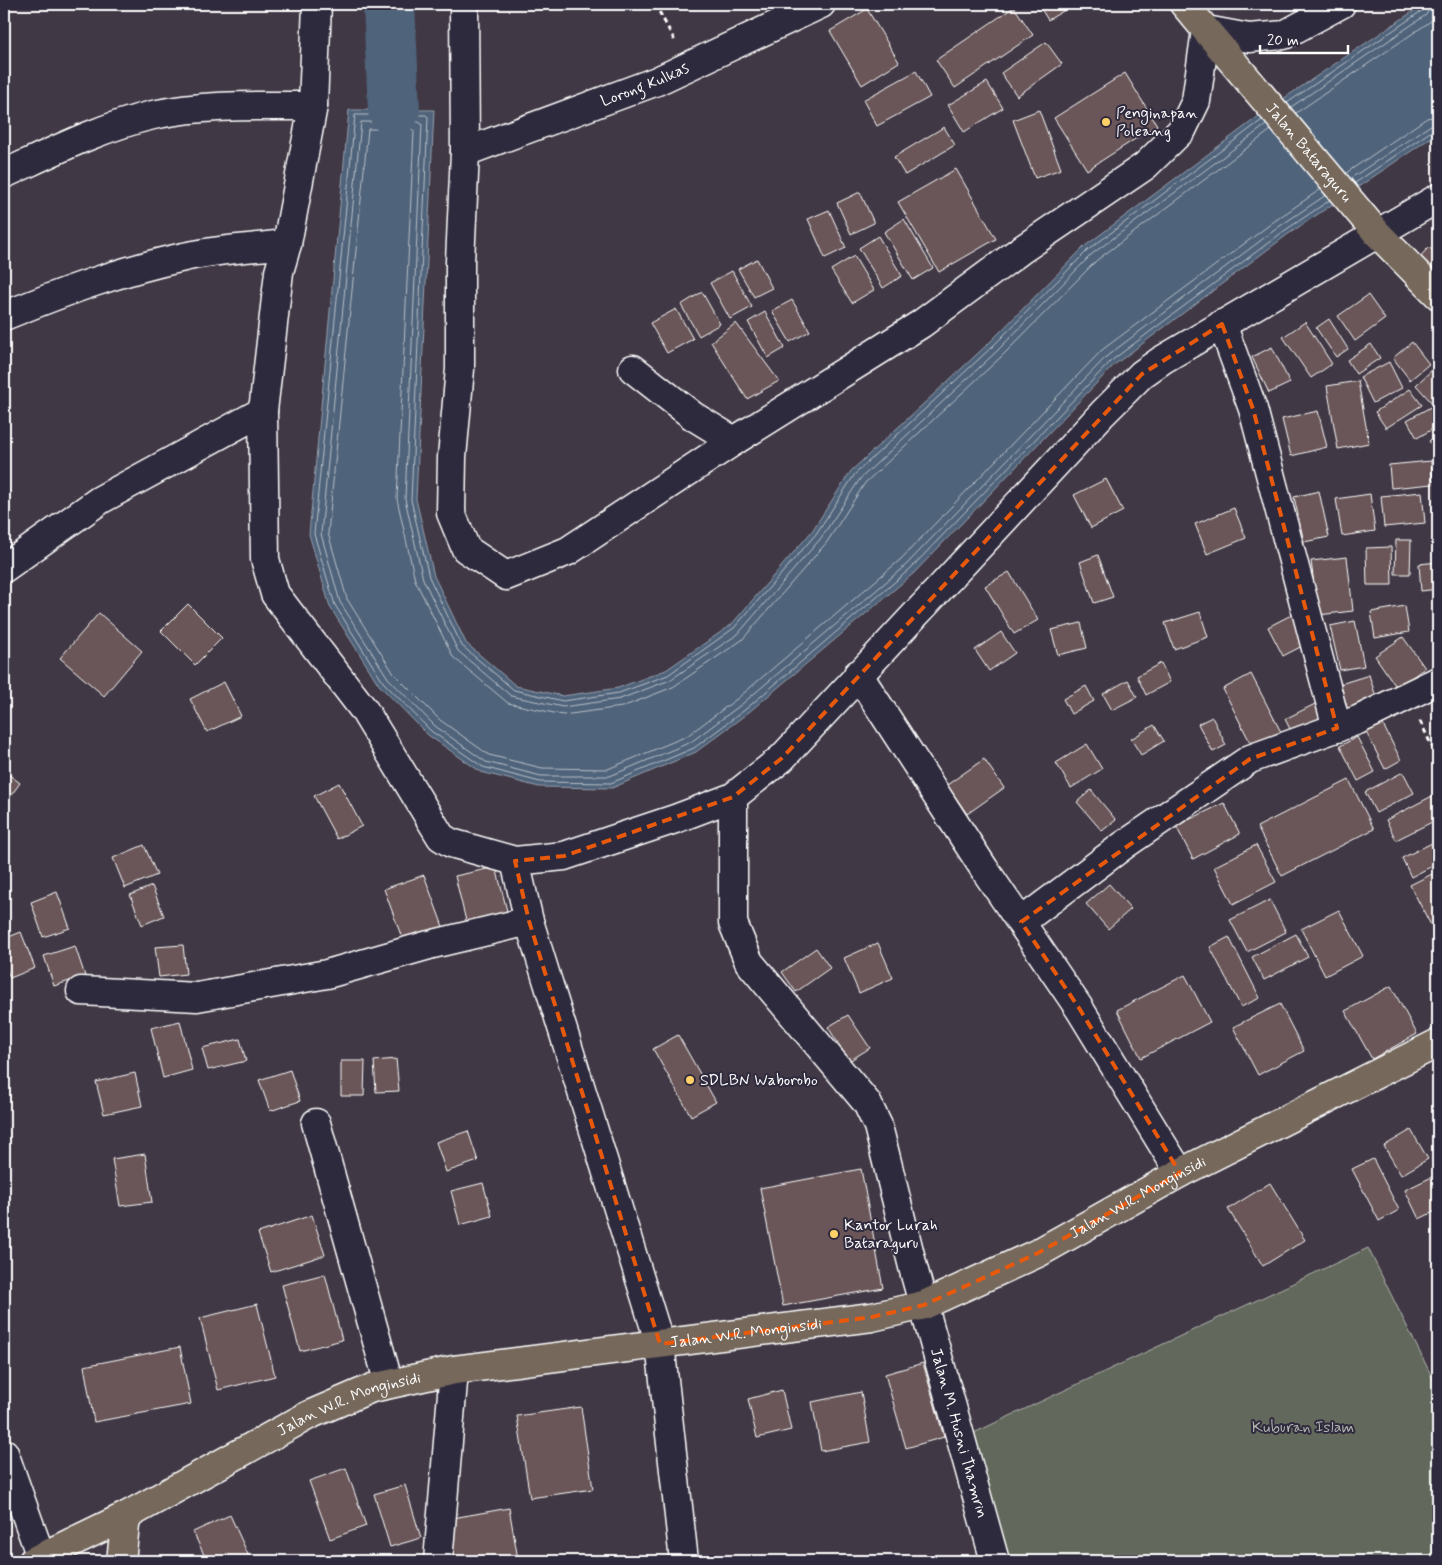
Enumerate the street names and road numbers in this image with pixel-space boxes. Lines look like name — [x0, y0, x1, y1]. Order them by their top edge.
street label: Lorong Kulkas — [598, 57, 692, 111]
street label: Jalan Bataraguru — [1261, 98, 1357, 207]
street label: Jalan W.R. Monginsidi — [1066, 1151, 1210, 1244]
street label: Jalan W.R. Monginsidi — [669, 1313, 824, 1353]
street label: Jalan M. Husni Thamrin — [925, 1345, 993, 1521]
street label: Jalan W.R. Monginsidi — [273, 1367, 423, 1441]

